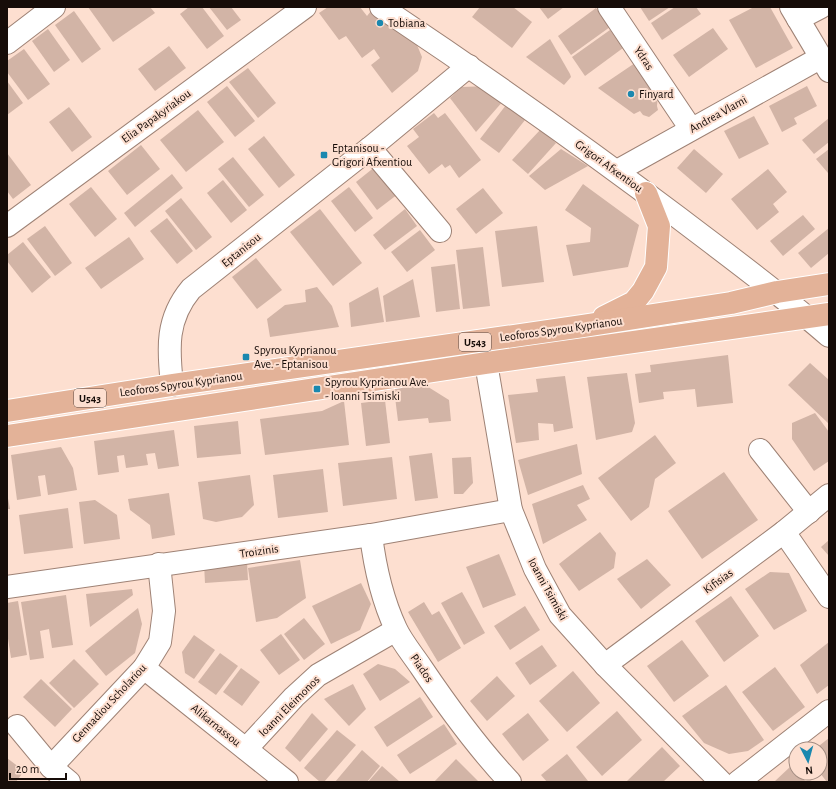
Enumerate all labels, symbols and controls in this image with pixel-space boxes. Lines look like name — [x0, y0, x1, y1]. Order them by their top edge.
place label: Tobiana — [388, 17, 426, 29]
marker: Tobiana — [375, 18, 385, 28]
street label: Ydras — [632, 44, 656, 72]
street label: Elia Papakyriakou — [119, 87, 193, 146]
place label: Finyard — [639, 88, 674, 101]
marker: Finyard — [626, 89, 636, 99]
street label: Andrea Vlami — [687, 93, 749, 135]
street label: Grigori Afxentiou — [573, 138, 645, 194]
place label: Eptanisou - Grigori Afxentiou — [332, 142, 412, 168]
marker: Eptanisou - Grigori Afxentiou — [319, 150, 329, 160]
street label: Eptanisou — [219, 231, 263, 269]
street label: Leoforos Spyrou Kyprianou — [499, 314, 623, 345]
road number: U543 — [459, 333, 491, 351]
place label: Spyrou Kyprianou Ave. - Eptanisou — [254, 344, 336, 370]
marker: Spyrou Kyprianou Ave. - Eptanisou — [241, 352, 251, 362]
street label: Leoforos Spyrou Kyprianou — [119, 369, 243, 400]
place label: Spyrou Kyprianou Ave. - Ioanni Tsimiski — [325, 376, 429, 402]
marker: Spyrou Kyprianou Ave. - Ioanni Tsimiski — [312, 384, 322, 394]
road number: U543 — [74, 389, 106, 407]
street label: Troizinis — [239, 542, 279, 560]
street label: Ioanni Tsimiski — [526, 556, 570, 622]
street label: Kifisias — [701, 566, 735, 596]
street label: Piados — [408, 652, 436, 684]
street label: Gennadiou Scholariou — [70, 661, 148, 745]
street label: Ioanni Eleimonos — [256, 673, 322, 739]
street label: Alikarnassou — [189, 701, 243, 749]
north arrow — [788, 741, 828, 781]
scale bar — [10, 755, 66, 781]
text: 20 m — [16, 763, 39, 775]
text: N — [805, 765, 813, 776]

